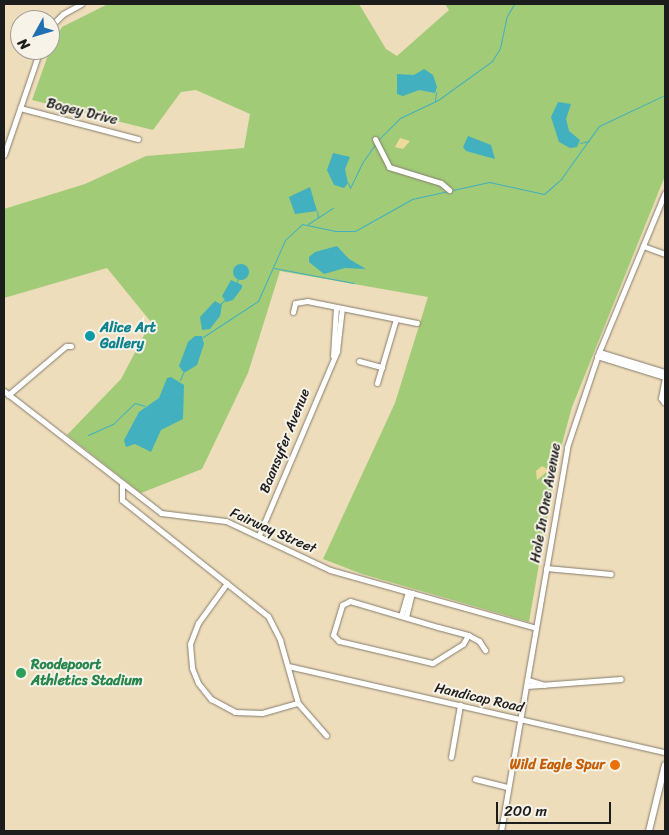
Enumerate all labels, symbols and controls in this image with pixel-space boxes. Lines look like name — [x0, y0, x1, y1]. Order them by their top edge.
north arrow — [10, 10, 60, 60]
text: N — [11, 32, 37, 56]
street label: Bogey Drive — [45, 95, 119, 129]
place label: Alice Art Gallery — [100, 320, 156, 352]
marker: Alice Art Gallery — [84, 330, 96, 342]
street label: Baansyfer Avenue — [256, 386, 314, 496]
street label: Hole In One Avenue — [527, 442, 565, 564]
street label: Fairway Street — [227, 505, 319, 557]
place label: Roodepoort Athletics Stadium — [31, 657, 143, 690]
marker: Roodepoort Athletics Stadium — [15, 667, 27, 679]
street label: Handicap Road — [433, 680, 525, 716]
place label: Wild Eagle Spur — [509, 757, 605, 773]
marker: Wild Eagle Spur — [609, 759, 621, 771]
scale bar — [499, 792, 614, 824]
text: 200 m — [504, 798, 547, 824]

